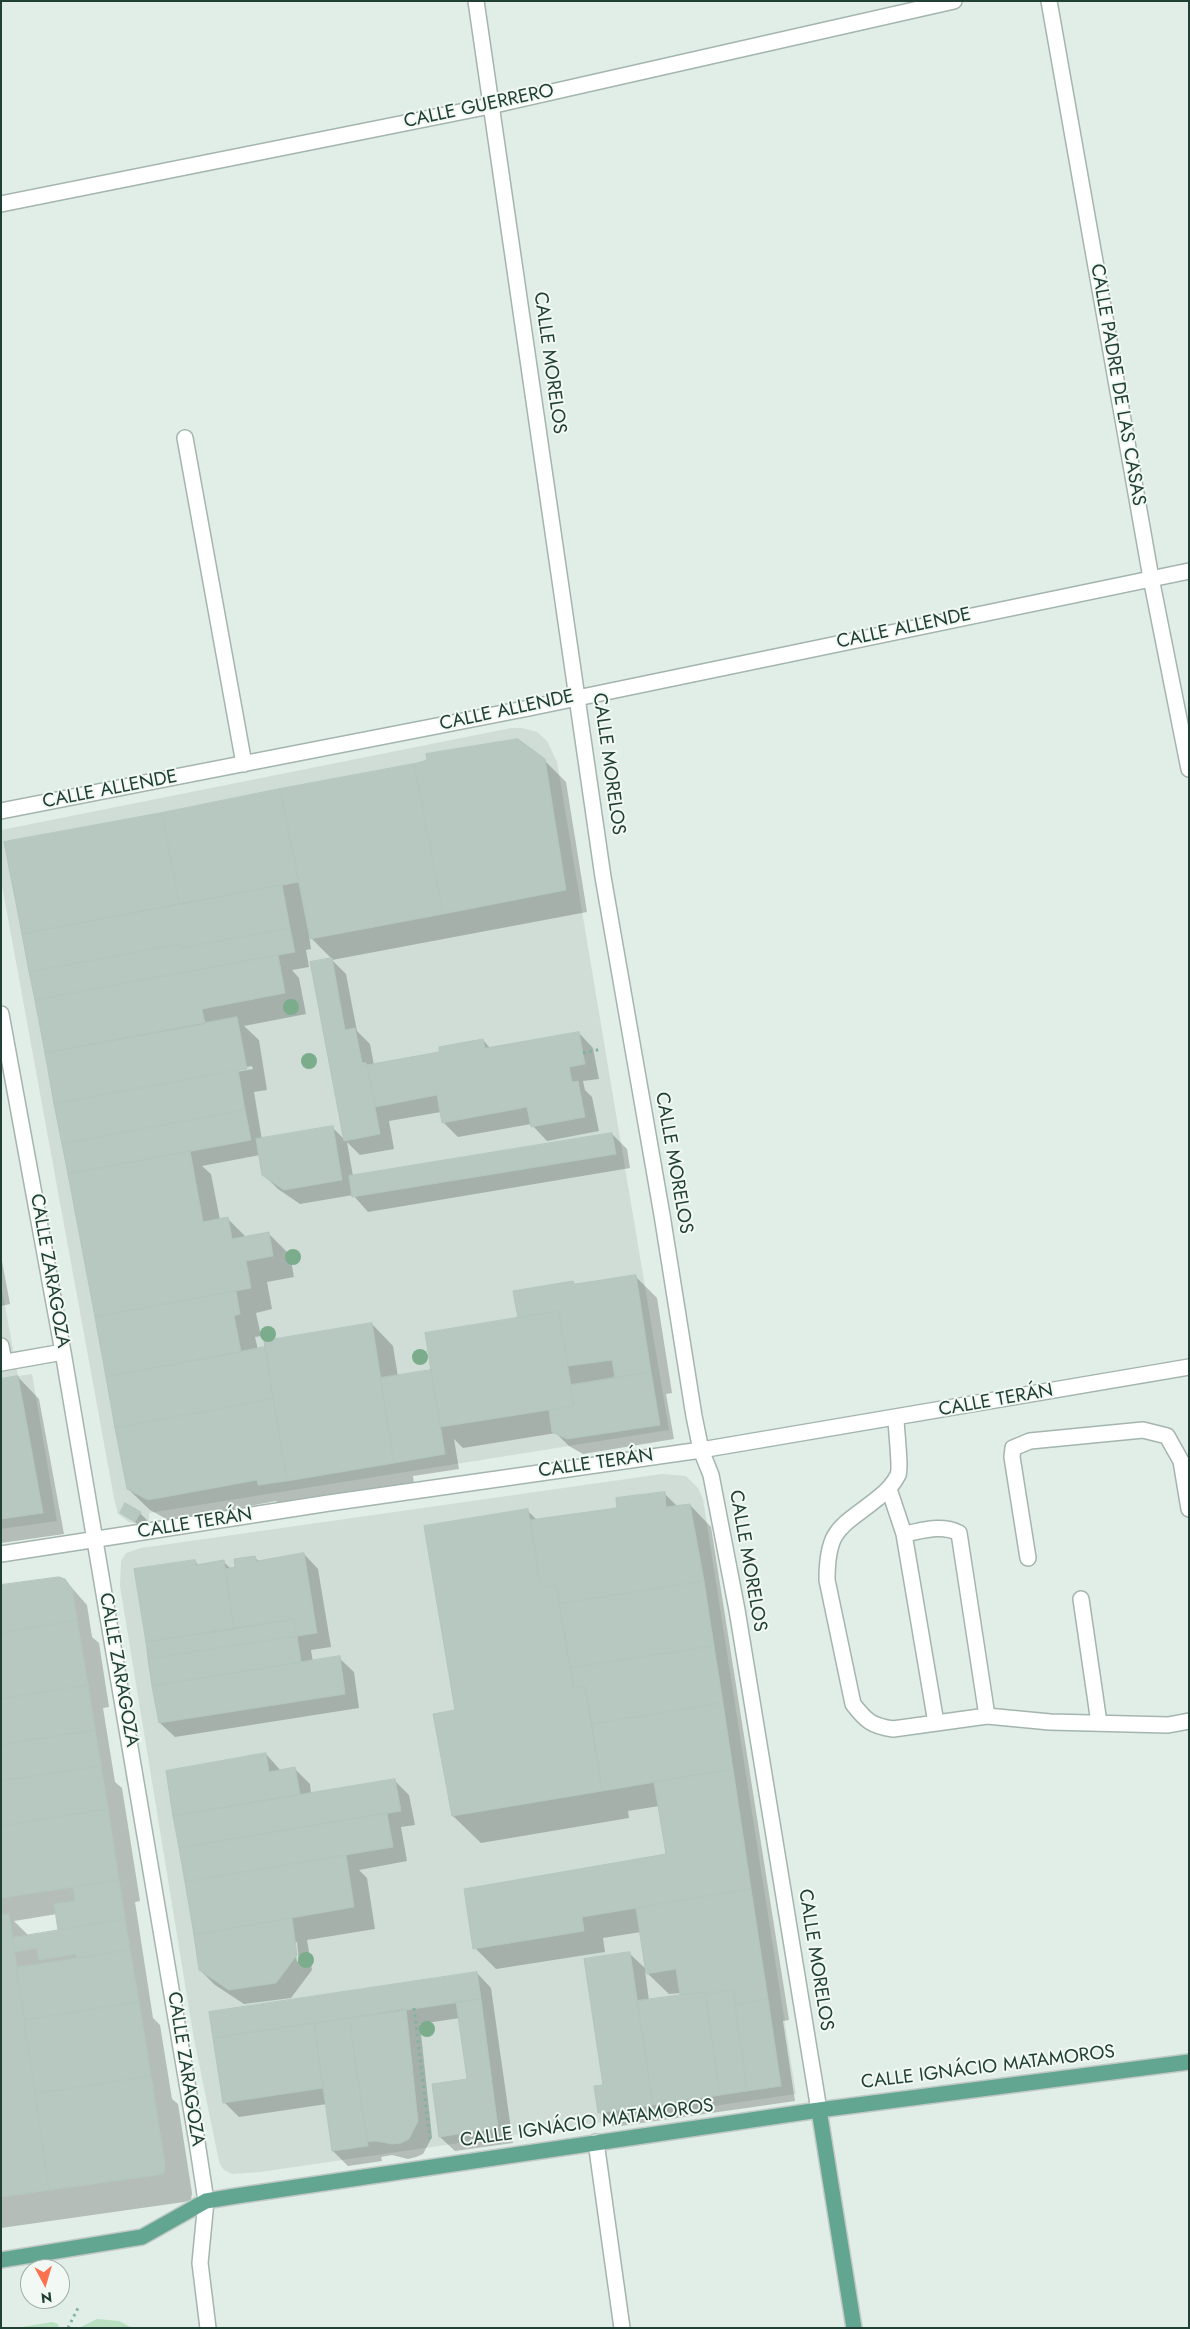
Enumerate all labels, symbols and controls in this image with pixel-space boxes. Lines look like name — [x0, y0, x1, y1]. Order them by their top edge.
street label: CALLE GUERRERO — [402, 80, 556, 134]
street label: CALLE PADRE DE LAS CASAS — [1084, 262, 1150, 508]
street label: CALLE MORELOS — [528, 290, 570, 436]
street label: CALLE ALLENDE — [835, 604, 973, 654]
street label: CALLE ALLENDE — [438, 686, 576, 736]
street label: CALLE MORELOS — [587, 691, 629, 837]
street label: CALLE ALLENDE — [41, 766, 179, 814]
street label: CALLE MORELOS — [649, 1090, 697, 1236]
street label: CALLE ZARAGOZA — [24, 1192, 74, 1350]
street label: CALLE TERÁN — [937, 1380, 1055, 1422]
street label: CALLE TERÁN — [537, 1445, 655, 1483]
street label: CALLE MORELOS — [723, 1488, 771, 1634]
street label: CALLE TERÁN — [136, 1504, 254, 1544]
street label: CALLE ZARAGOZA — [93, 1591, 143, 1749]
street label: CALLE MORELOS — [793, 1887, 837, 2033]
street label: CALLE ZARAGOZA — [162, 1990, 208, 2148]
street label: CALLE IGNÁCIO MATAMOROS — [860, 2041, 1116, 2095]
street label: CALLE IGNÁCIO MATAMOROS — [459, 2095, 715, 2153]
north arrow — [20, 2259, 70, 2309]
text: N — [40, 2287, 53, 2308]

